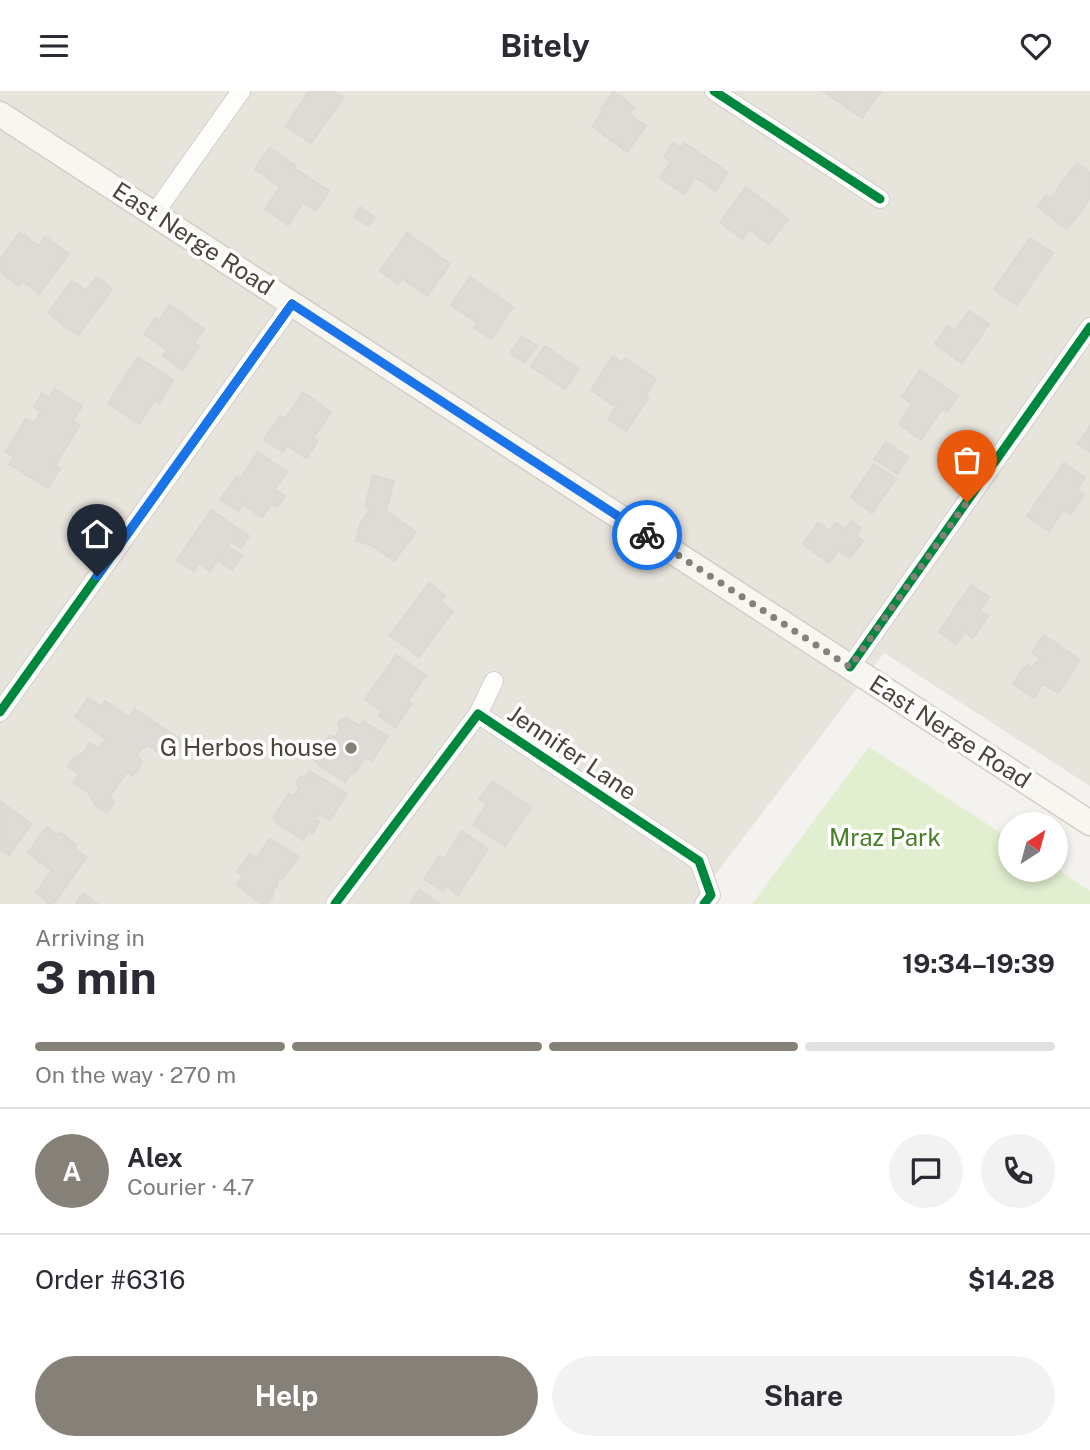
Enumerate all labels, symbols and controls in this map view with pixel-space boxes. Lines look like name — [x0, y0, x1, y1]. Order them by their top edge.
icon: menu — [35, 27, 73, 65]
text: Bitely — [500, 27, 590, 64]
icon: heart — [1017, 27, 1055, 65]
street label: East Nerge Road — [108, 176, 279, 301]
pin — [937, 430, 997, 502]
icon: bag — [948, 441, 986, 479]
courier — [612, 500, 682, 570]
pin — [67, 504, 127, 576]
icon: home — [78, 515, 116, 553]
icon: bike — [628, 516, 666, 554]
street label: East Nerge Road — [865, 669, 1036, 794]
street label: Jennifer Lane — [503, 699, 642, 805]
place label: G Herbos house — [160, 733, 337, 761]
marker: G Herbos house — [343, 740, 359, 756]
north arrow — [998, 812, 1068, 882]
map controls — [998, 812, 1068, 882]
park label: Mraz Park — [829, 823, 941, 851]
text: Arriving in — [35, 924, 145, 951]
text: 19:34–19:39 — [902, 948, 1055, 979]
text: 3 min — [35, 950, 157, 1004]
text: On the way · 270 m — [35, 1061, 236, 1088]
button: chat — [889, 1134, 963, 1208]
button: phone — [981, 1134, 1055, 1208]
text: Alex — [127, 1142, 183, 1173]
text: A — [63, 1156, 81, 1187]
text: Courier · 4.7 — [127, 1173, 255, 1200]
text: Order #6316 — [35, 1264, 185, 1295]
text: $14.28 — [968, 1264, 1055, 1295]
button: Help — [35, 1356, 538, 1436]
button: Share — [552, 1356, 1055, 1436]

